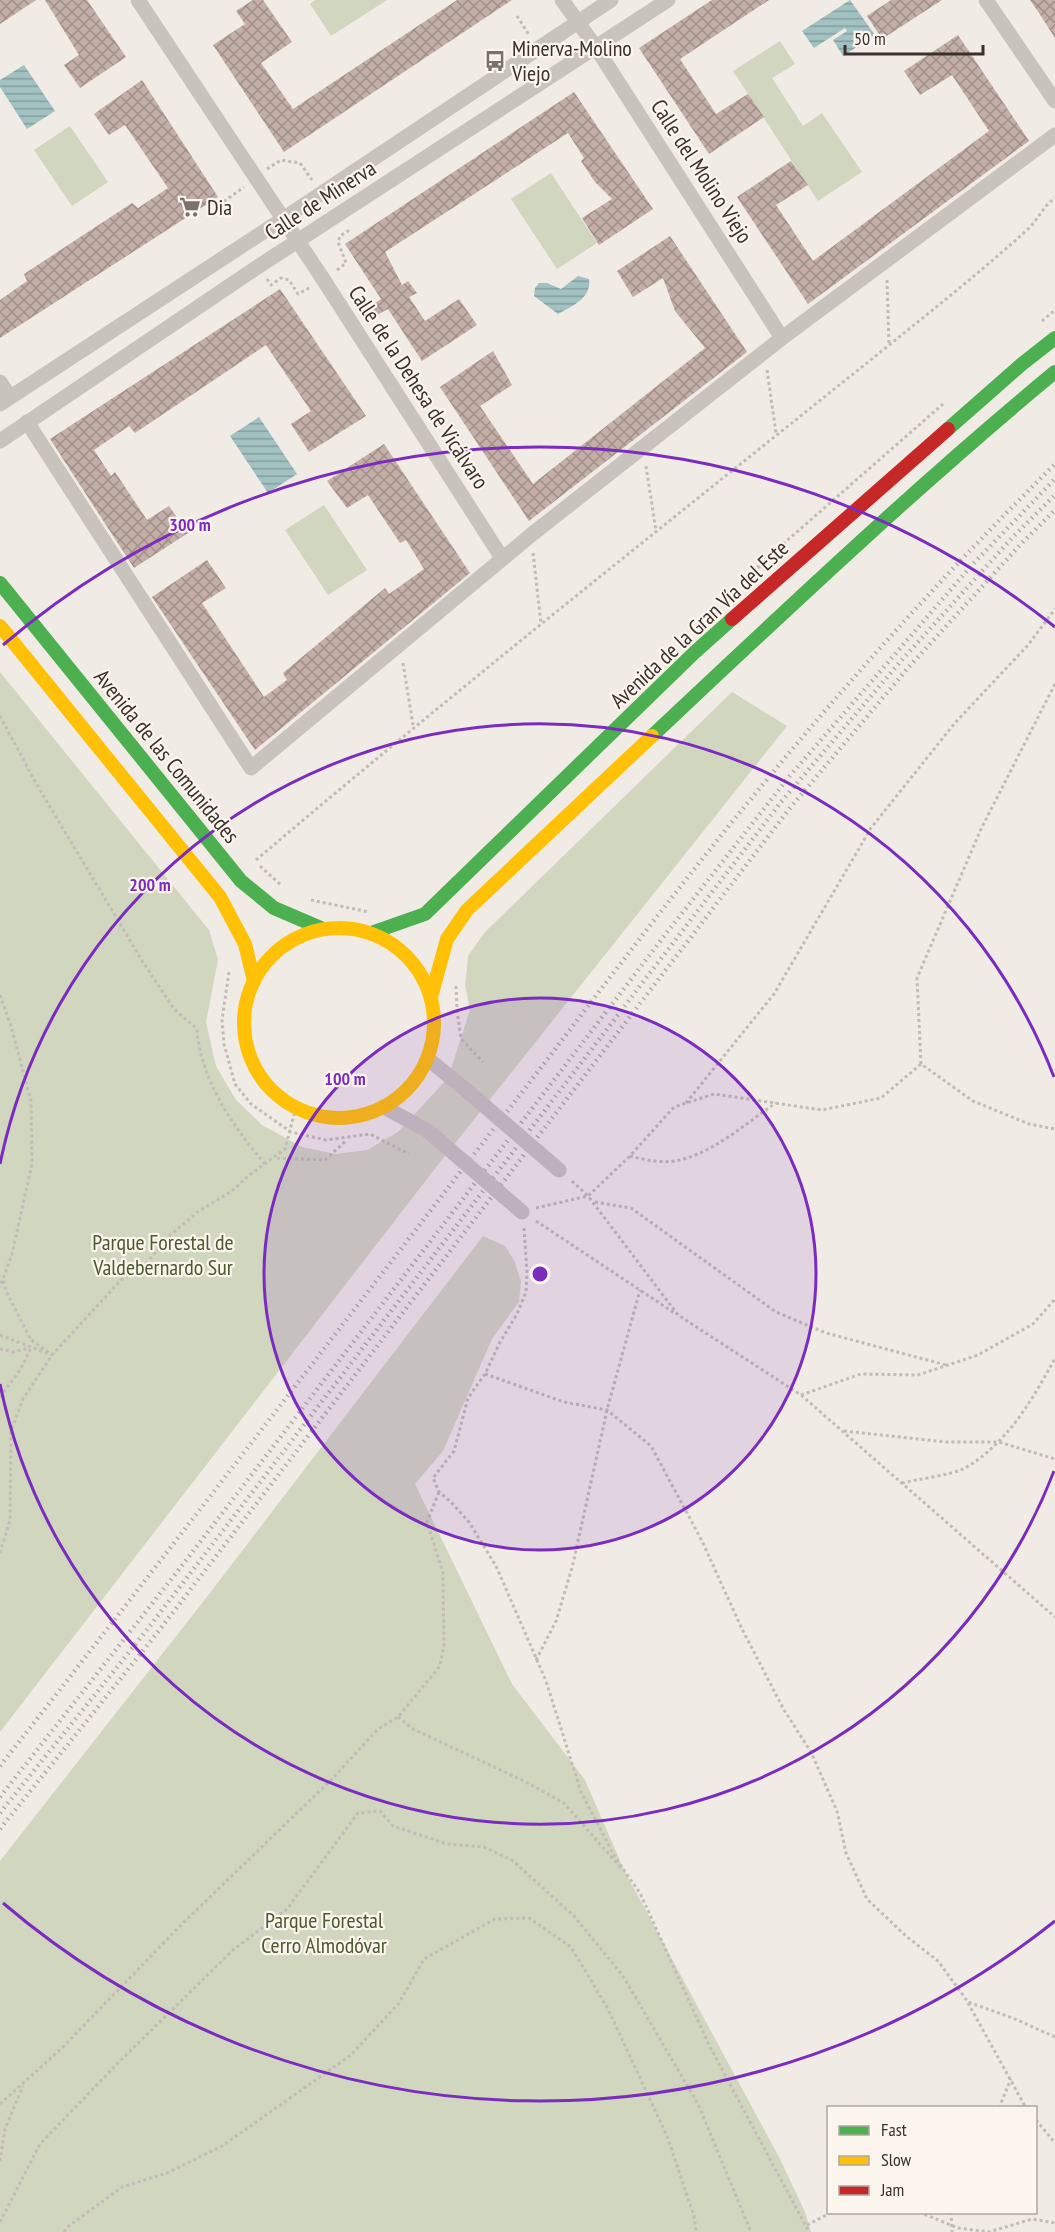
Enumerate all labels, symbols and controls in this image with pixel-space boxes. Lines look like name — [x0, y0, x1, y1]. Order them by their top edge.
scale bar — [845, 18, 983, 56]
text: 50 m — [854, 27, 886, 50]
place label: Minerva-Molino Viejo — [511, 34, 632, 87]
bus stop icon: Minerva-Molino Viejo — [483, 49, 507, 73]
street label: Calle del Molino Viejo — [645, 94, 759, 248]
street label: Calle de Minerva — [259, 154, 381, 246]
place label: Dia — [207, 193, 232, 221]
supermarket icon: Dia — [178, 195, 202, 219]
street label: Calle de la Dehesa de Vicálvaro — [343, 280, 495, 494]
text: 300 m — [169, 513, 211, 536]
street label: Avenida de la Gran Vía del Este — [604, 534, 794, 714]
street label: Avenida de las Comunidades — [88, 663, 246, 849]
text: 200 m — [129, 873, 171, 896]
text: 100 m — [324, 1067, 366, 1090]
park label: Parque Forestal de Valdebernardo Sur — [92, 1228, 234, 1281]
centre of rings — [530, 1264, 550, 1284]
park label: Parque Forestal Cerro Almodóvar — [261, 1906, 387, 1959]
legend — [827, 2106, 1037, 2214]
text: Fast — [881, 2118, 907, 2141]
text: Slow — [881, 2148, 912, 2171]
text: Jam — [880, 2178, 904, 2201]

